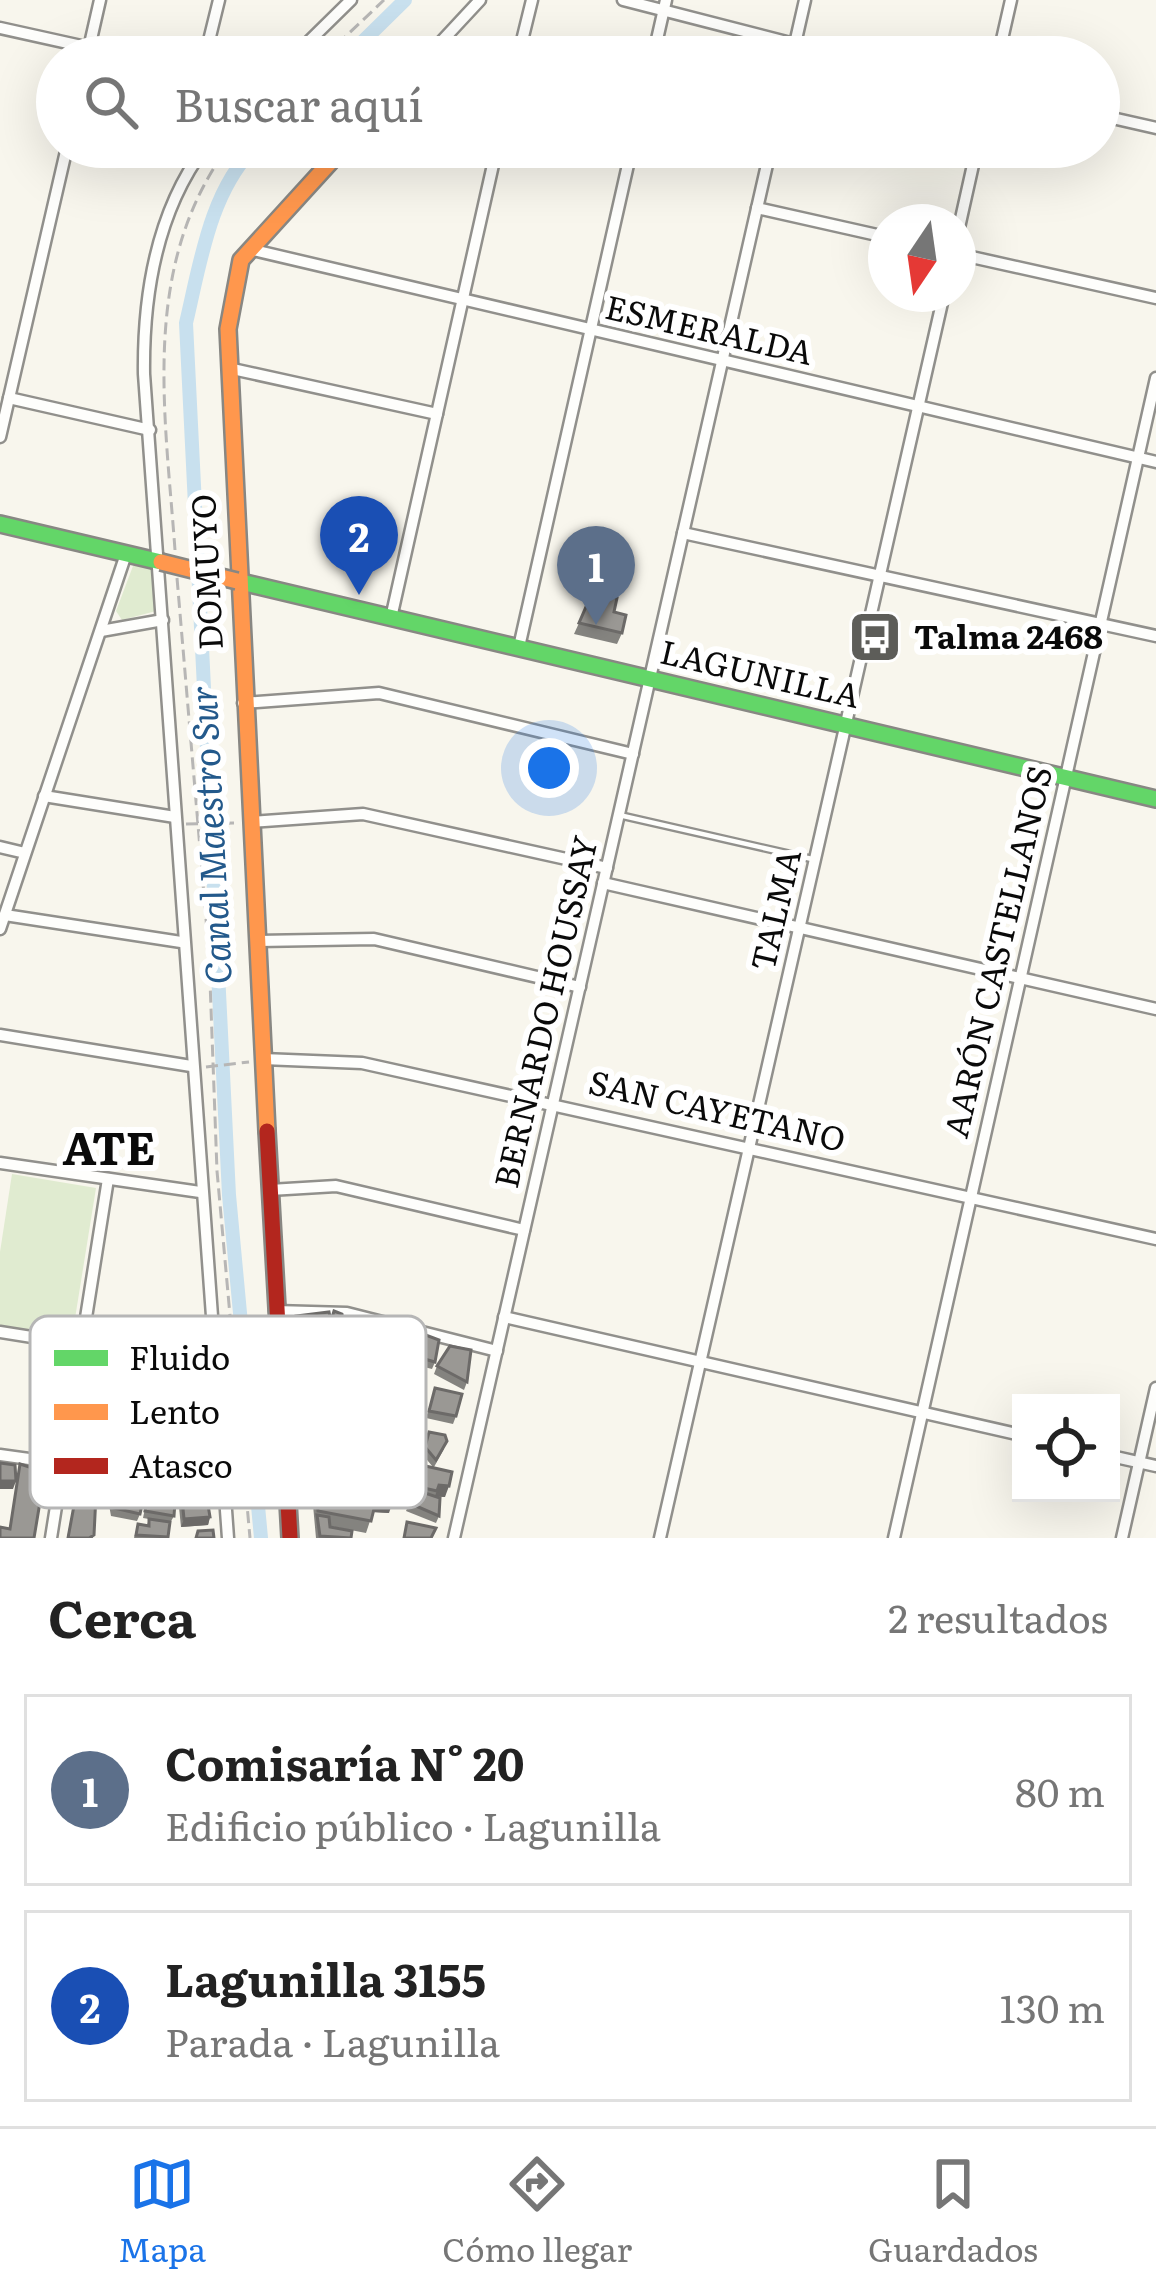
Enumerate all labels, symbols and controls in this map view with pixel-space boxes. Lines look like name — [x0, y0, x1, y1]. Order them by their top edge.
search box — [36, 36, 1120, 168]
icon: search — [78, 69, 144, 135]
text: Buscar aquí — [174, 69, 423, 136]
north arrow — [868, 204, 976, 312]
street label: ESMERALDA — [601, 280, 818, 375]
street label: DOMUYO — [176, 493, 233, 651]
pin: 2 — [320, 496, 398, 595]
pin: 1 — [557, 526, 635, 625]
bus stop icon: Talma 2468 — [847, 609, 903, 665]
place label: Talma 2468 — [914, 610, 1103, 659]
street label: LAGUNILLA — [656, 625, 865, 718]
water label: Canal Maestro Sur — [174, 684, 243, 986]
your location — [519, 738, 579, 798]
street label: AARÓN CASTELLANOS — [929, 761, 1062, 1142]
street label: BERNARDO HOUSSAY — [479, 831, 608, 1192]
street label: TALMA — [736, 844, 811, 975]
street label: SAN CAYETANO — [585, 1055, 851, 1162]
district label: ATE — [62, 1112, 156, 1179]
legend — [30, 1316, 426, 1508]
text: Fluido — [129, 1331, 230, 1380]
text: Lento — [129, 1385, 220, 1434]
map controls — [1012, 1394, 1120, 1502]
button: locate — [1012, 1394, 1120, 1502]
text: Atasco — [129, 1439, 233, 1488]
text: Cerca — [48, 1578, 196, 1654]
text: 2 resultados — [888, 1587, 1108, 1645]
text: Comisaría N° 20 — [165, 1728, 525, 1795]
text: 1 — [82, 1761, 98, 1819]
text: 80 m — [1015, 1761, 1105, 1819]
text: Edificio público · Lagunilla — [165, 1795, 661, 1853]
text: Lagunilla 3155 — [165, 1944, 486, 2011]
text: 2 — [80, 1977, 100, 2035]
text: 130 m — [1000, 1977, 1105, 2035]
text: Parada · Lagunilla — [165, 2011, 500, 2069]
tab: Mapa — [118, 2151, 206, 2272]
tab: Cómo llegar — [442, 2151, 632, 2272]
tab: Guardados — [868, 2151, 1038, 2272]

